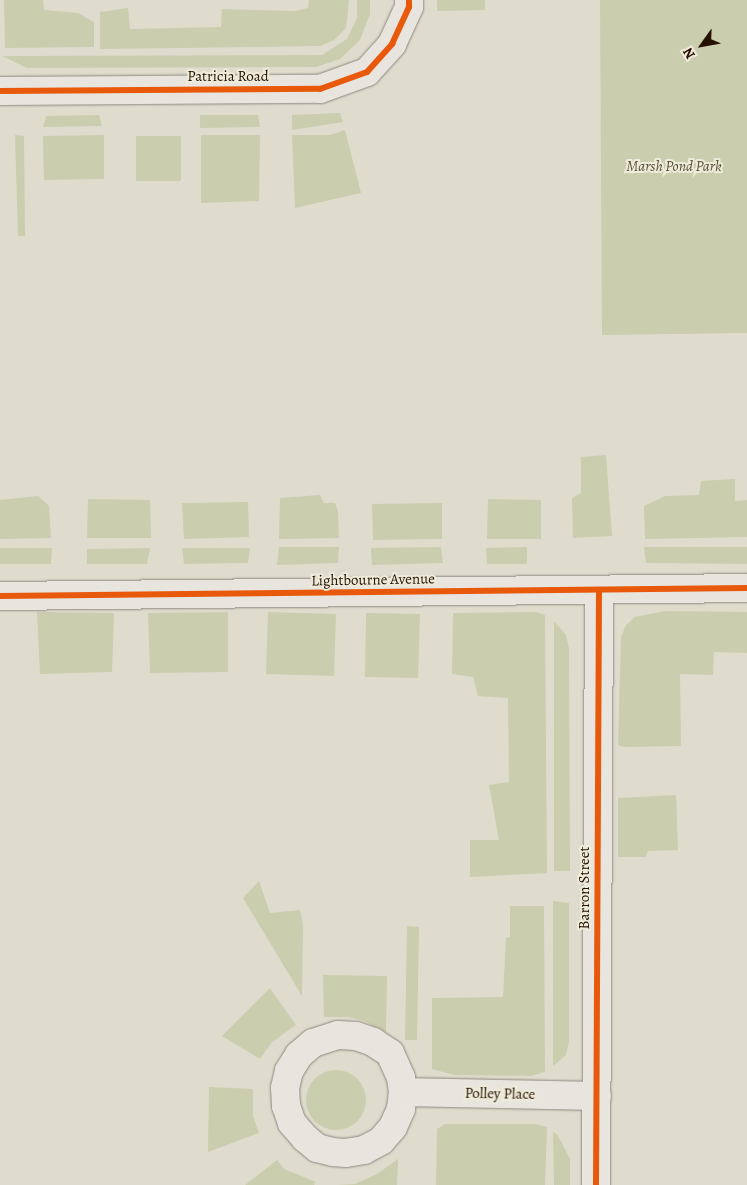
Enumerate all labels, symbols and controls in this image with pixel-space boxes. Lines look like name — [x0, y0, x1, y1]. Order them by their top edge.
north arrow — [677, 20, 727, 70]
text: N — [678, 44, 700, 63]
street label: Patricia Road — [187, 68, 269, 86]
park label: Marsh Pond Park — [626, 158, 722, 176]
street label: Lightbourne Avenue — [311, 570, 435, 590]
street label: Barron Street — [576, 847, 594, 929]
street label: Polley Place — [465, 1084, 535, 1104]

